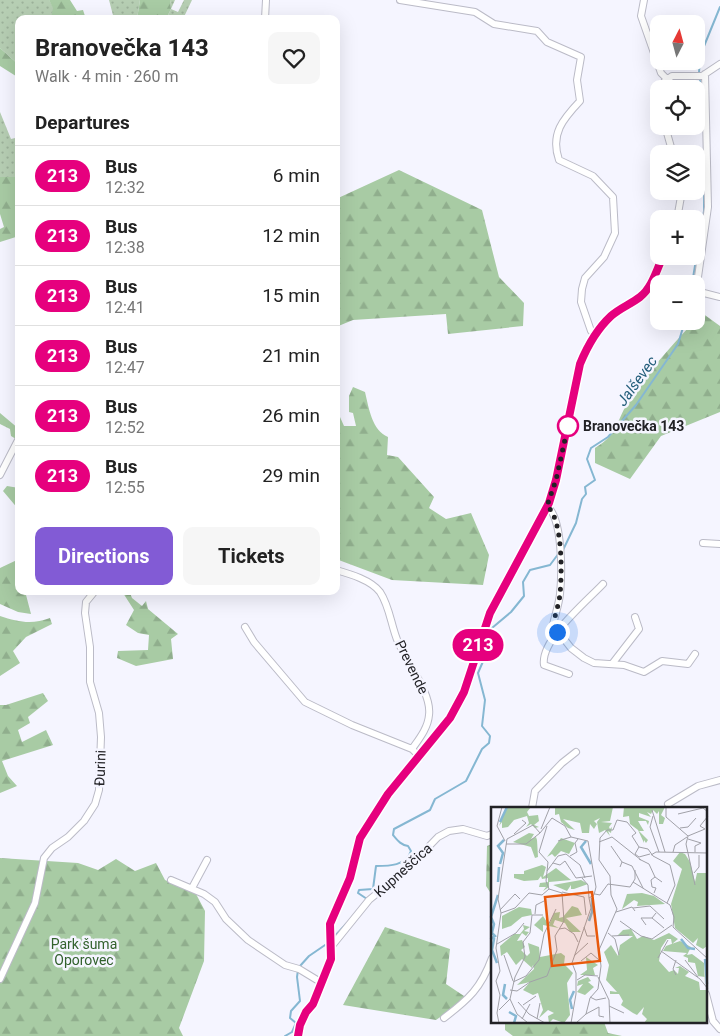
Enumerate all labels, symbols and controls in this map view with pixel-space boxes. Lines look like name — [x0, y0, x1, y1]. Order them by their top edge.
north arrow — [650, 15, 705, 70]
map controls — [650, 15, 705, 330]
button: heart — [268, 32, 320, 84]
text: Branovečka 143 — [35, 34, 209, 62]
text: Walk · 4 min · 260 m — [35, 67, 179, 86]
button: locate — [650, 80, 705, 135]
text: Departures — [35, 111, 130, 134]
button: layers — [650, 145, 705, 200]
text: Bus — [105, 155, 138, 178]
text: 6 min — [273, 164, 320, 187]
text: 213 — [47, 165, 78, 186]
text: 12:32 — [105, 178, 145, 197]
button: + — [650, 210, 705, 265]
text: Bus — [105, 215, 138, 238]
text: 12 min — [262, 224, 320, 247]
text: 213 — [47, 225, 78, 246]
text: 12:38 — [105, 238, 145, 257]
text: Bus — [105, 275, 138, 298]
button: − — [650, 275, 705, 330]
text: 15 min — [262, 284, 320, 307]
text: 213 — [47, 285, 78, 306]
text: 12:41 — [105, 298, 145, 317]
text: Bus — [105, 335, 138, 358]
text: 21 min — [262, 344, 320, 367]
text: 213 — [47, 345, 78, 366]
water label: Jalševec — [613, 352, 661, 409]
text: 12:47 — [105, 358, 145, 377]
text: Bus — [105, 395, 138, 418]
text: 26 min — [262, 404, 320, 427]
text: 213 — [47, 405, 78, 426]
marker: Branovečka 143 — [557, 415, 579, 437]
text: 12:52 — [105, 418, 145, 437]
place label: Branovečka 143 — [583, 418, 684, 434]
text: Bus — [105, 455, 138, 478]
text: 29 min — [262, 464, 320, 487]
text: 213 — [47, 465, 78, 486]
text: 12:55 — [105, 478, 145, 497]
button: Directions — [35, 527, 173, 585]
button: Tickets — [183, 527, 320, 585]
your location — [545, 620, 570, 645]
line badge: 213 — [449, 629, 507, 661]
text: 213 — [463, 634, 493, 655]
street label: Prevende — [392, 637, 432, 697]
street label: Đurini — [91, 750, 109, 786]
inset map — [491, 807, 708, 1024]
street label: Kupneščica — [371, 840, 435, 900]
park label: Park šuma Oporovec — [51, 936, 117, 968]

